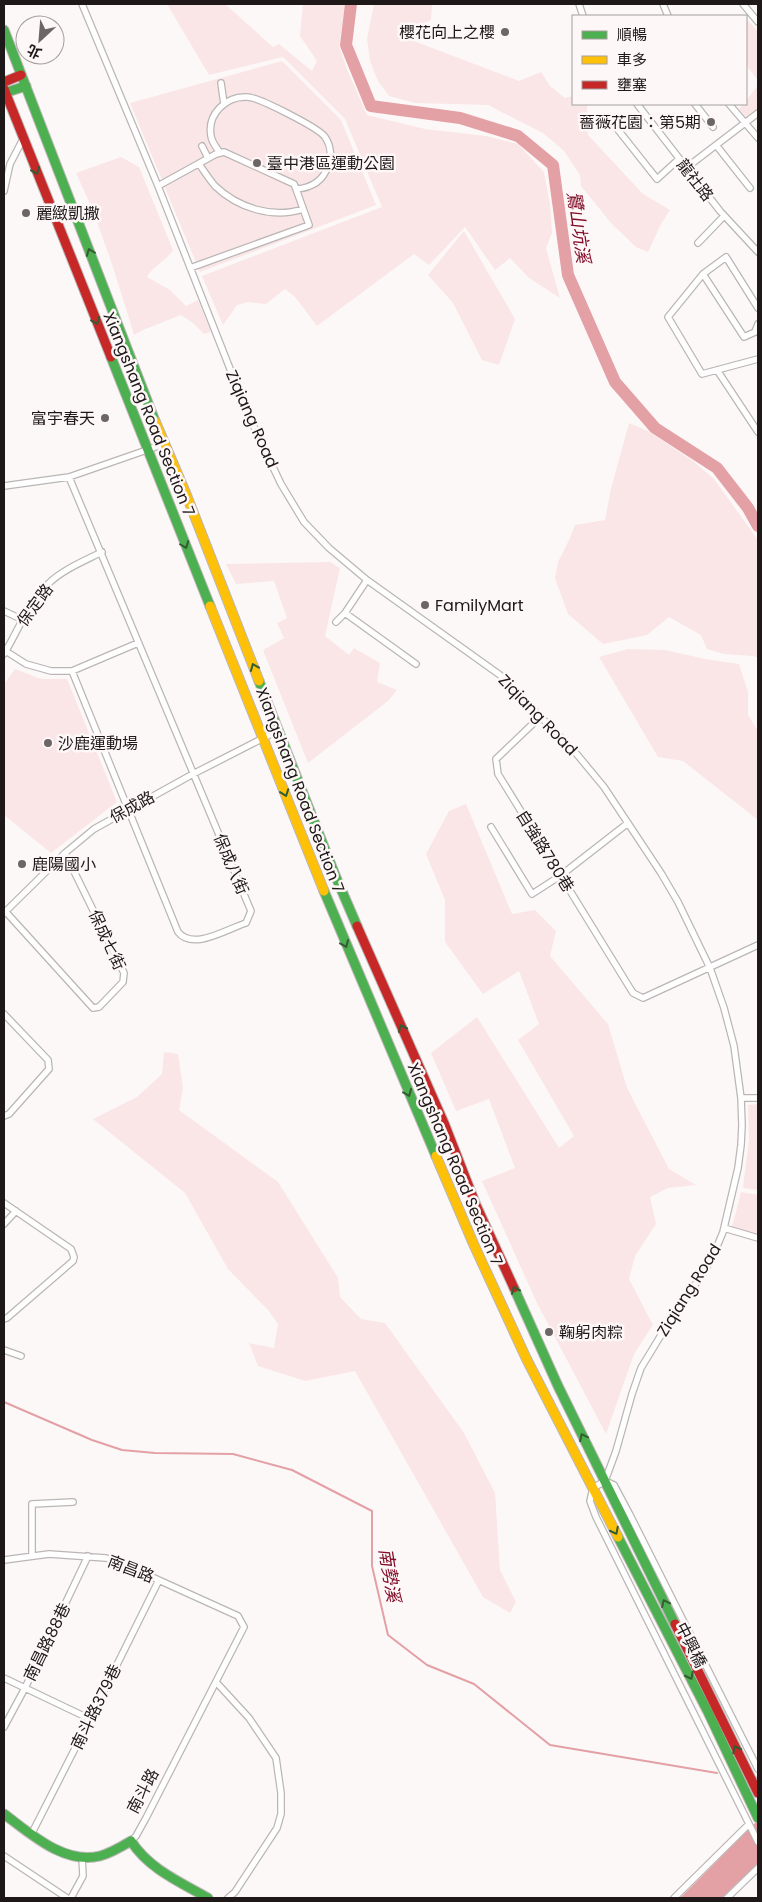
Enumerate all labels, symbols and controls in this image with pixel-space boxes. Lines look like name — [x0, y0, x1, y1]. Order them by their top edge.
north arrow — [15, 15, 65, 65]
legend — [572, 15, 747, 105]
place label: 櫻花向上之櫻 — [399, 21, 495, 44]
text: 順暢 — [617, 24, 647, 45]
marker: 櫻花向上之櫻 — [499, 26, 511, 38]
text: 北 — [24, 40, 45, 64]
text: 車多 — [617, 49, 647, 70]
text: 壅塞 — [617, 74, 647, 95]
place label: 薔薇花園：第5期 — [579, 111, 701, 134]
marker: 薔薇花園：第5期 — [705, 116, 717, 128]
place label: 臺中港區運動公園 — [267, 152, 395, 175]
street label: 龍社路 — [671, 154, 719, 206]
marker: 臺中港區運動公園 — [251, 157, 263, 169]
one-way arrow — [29, 166, 40, 175]
water label: 鷺山坑溪 — [562, 190, 597, 267]
place label: 麗緻凱撒 — [36, 202, 100, 225]
marker: 麗緻凱撒 — [20, 207, 32, 219]
one-way arrow — [86, 248, 96, 257]
street label: Xiangshang Road Section 7 — [97, 308, 201, 520]
one-way arrow — [90, 317, 100, 325]
street label: Ziqiang Road — [220, 366, 284, 472]
place label: 富宇春天 — [31, 407, 95, 430]
marker: 富宇春天 — [99, 412, 111, 424]
one-way arrow — [179, 540, 189, 549]
street label: 保定路 — [12, 579, 58, 631]
place label: FamilyMart — [435, 594, 524, 617]
marker: FamilyMart — [419, 599, 431, 611]
one-way arrow — [250, 664, 260, 672]
street label: Ziqiang Road — [493, 669, 583, 761]
street label: Xiangshang Road Section 7 — [250, 684, 350, 896]
place label: 沙鹿運動場 — [58, 732, 138, 755]
marker: 沙鹿運動場 — [42, 737, 54, 749]
street label: 保成路 — [105, 785, 159, 829]
one-way arrow — [279, 788, 289, 797]
street label: 自強路780巷 — [511, 806, 579, 896]
street label: 保成八街 — [208, 830, 254, 898]
place label: 鹿陽國小 — [32, 853, 96, 876]
marker: 鹿陽國小 — [16, 858, 28, 870]
street label: 保成七街 — [83, 906, 131, 974]
one-way arrow — [339, 939, 349, 948]
one-way arrow — [398, 1024, 409, 1033]
street label: Xiangshang Road Section 7 — [402, 1059, 508, 1269]
one-way arrow — [402, 1088, 413, 1097]
street label: Ziqiang Road — [651, 1239, 727, 1341]
one-way arrow — [510, 1286, 521, 1295]
place label: 鞠躬肉粽 — [559, 1321, 623, 1344]
marker: 鞠躬肉粽 — [543, 1326, 555, 1338]
one-way arrow — [579, 1433, 590, 1442]
one-way arrow — [609, 1526, 619, 1535]
water label: 南勢溪 — [373, 1546, 407, 1607]
street label: 南昌路 — [104, 1550, 158, 1588]
street label: 南昌路88巷 — [18, 1599, 76, 1685]
one-way arrow — [661, 1600, 671, 1609]
street label: 中興橋 — [670, 1618, 712, 1672]
street label: 南斗路379巷 — [65, 1661, 127, 1753]
one-way arrow — [684, 1671, 694, 1680]
one-way arrow — [732, 1745, 743, 1754]
street label: 南斗路 — [122, 1764, 164, 1818]

